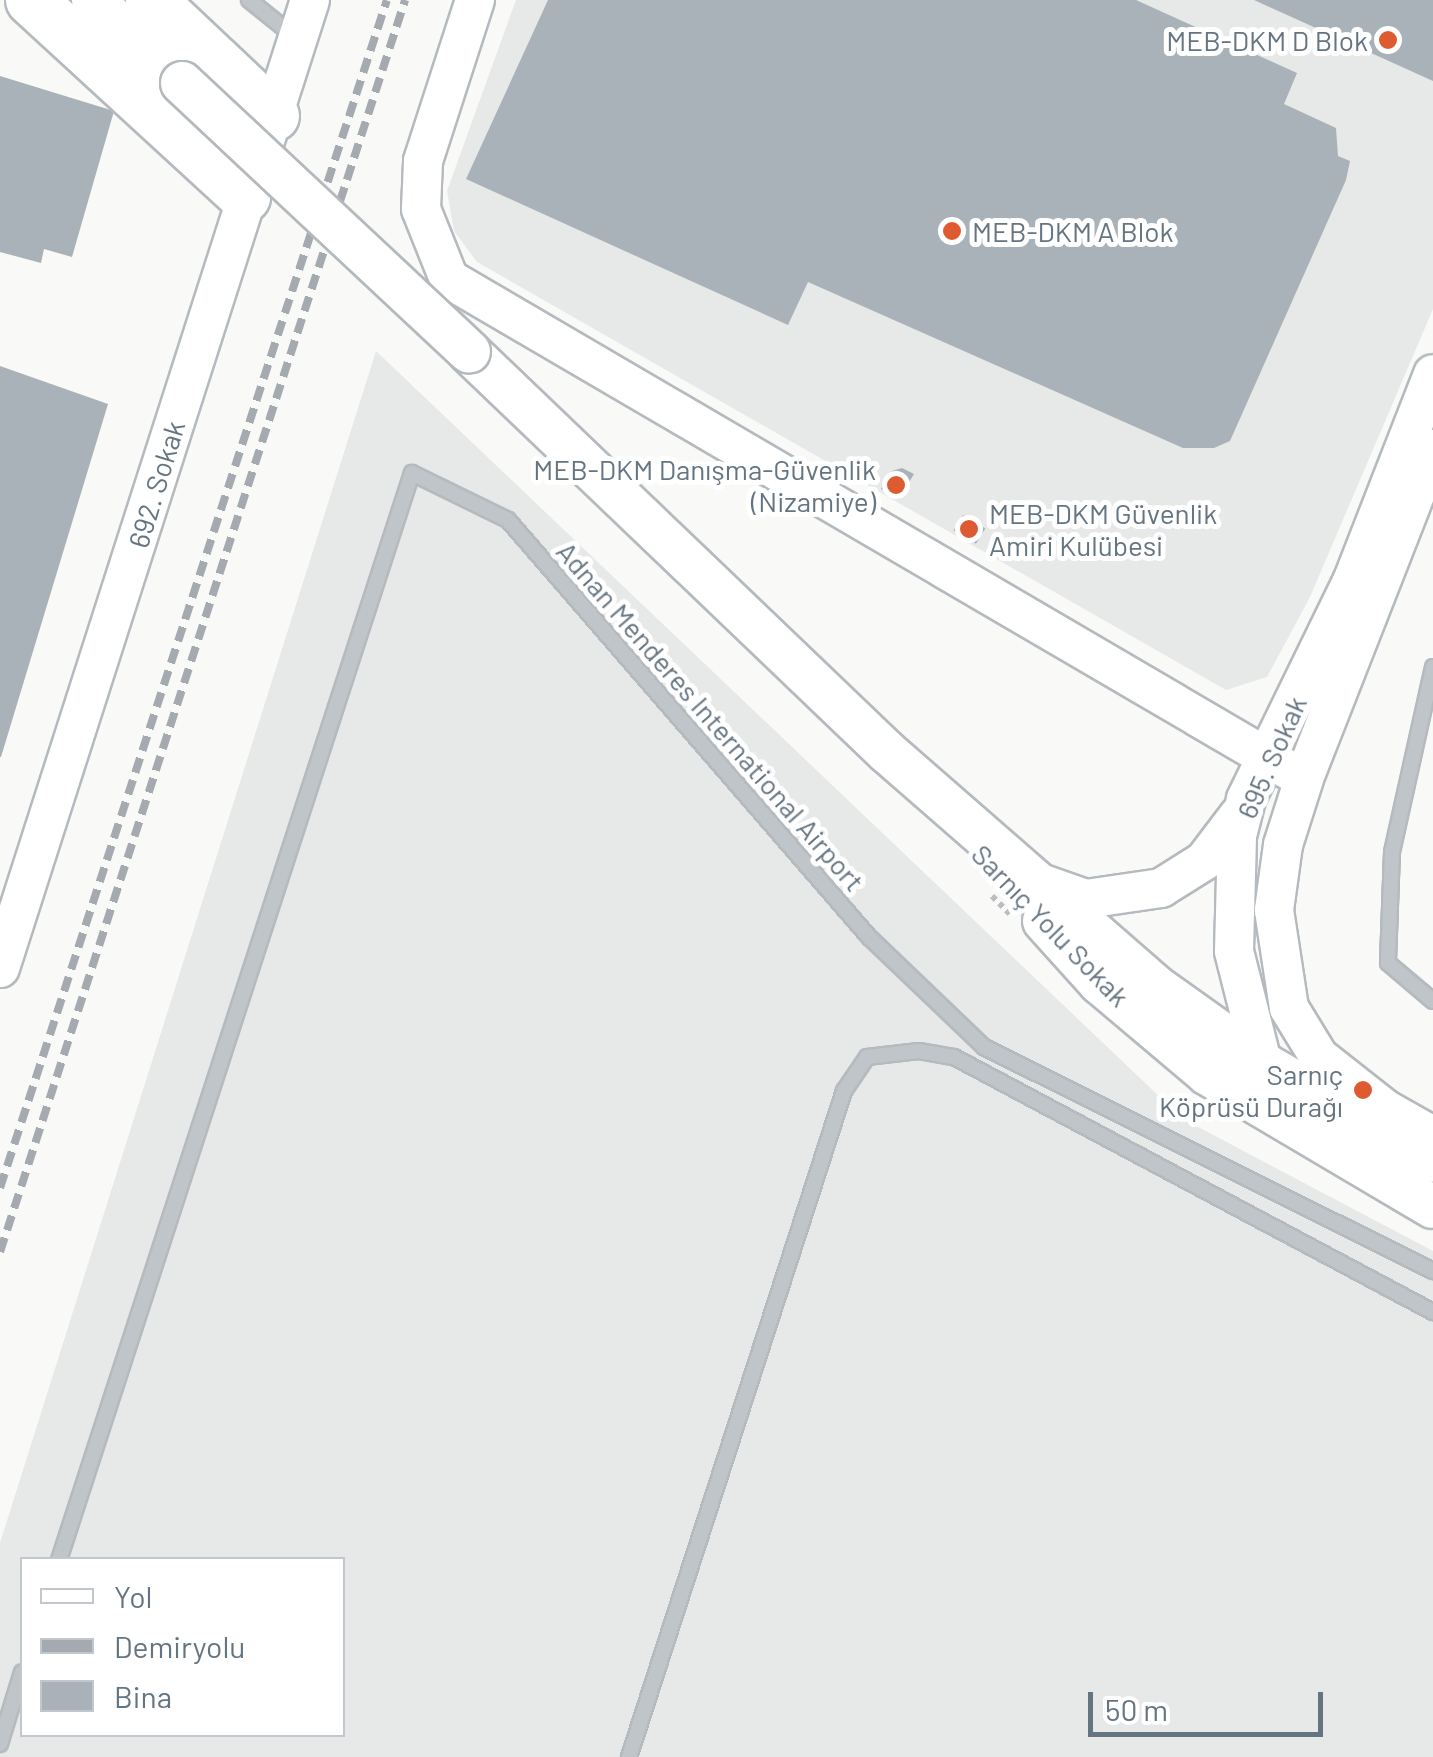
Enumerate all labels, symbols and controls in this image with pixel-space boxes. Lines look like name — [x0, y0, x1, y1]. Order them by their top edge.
place label: MEB-DKM D Blok — [1166, 23, 1368, 57]
marker: MEB-DKM D Blok — [1377, 29, 1399, 51]
place label: MEB-DKM A Blok — [972, 214, 1173, 248]
marker: MEB-DKM A Blok — [941, 220, 963, 242]
street label: 692. Sokak — [121, 416, 191, 552]
place label: MEB-DKM Danışma-Güvenlik (Nizamiye) — [533, 452, 876, 518]
marker: MEB-DKM Danışma-Güvenlik (Nizamiye) — [885, 474, 907, 496]
place label: MEB-DKM Güvenlik Amiri Kulübesi — [989, 496, 1217, 562]
marker: MEB-DKM Güvenlik Amiri Kulübesi — [958, 518, 980, 540]
street label: Adnan Menderes International Airport — [550, 534, 872, 898]
street label: 695. Sokak — [1229, 691, 1313, 823]
street label: Sarnıç Yolu Sokak — [965, 837, 1137, 1013]
place label: Sarnıç Köprüsü Durağı — [1159, 1057, 1343, 1123]
marker: Sarnıç Köprüsü Durağı — [1352, 1079, 1374, 1101]
legend — [20, 1557, 345, 1737]
text: Yol — [114, 1578, 152, 1614]
text: Demiryolu — [114, 1628, 245, 1664]
scale bar — [1093, 1672, 1328, 1734]
text: Bina — [114, 1678, 172, 1714]
text: 50 m — [1105, 1691, 1168, 1727]

